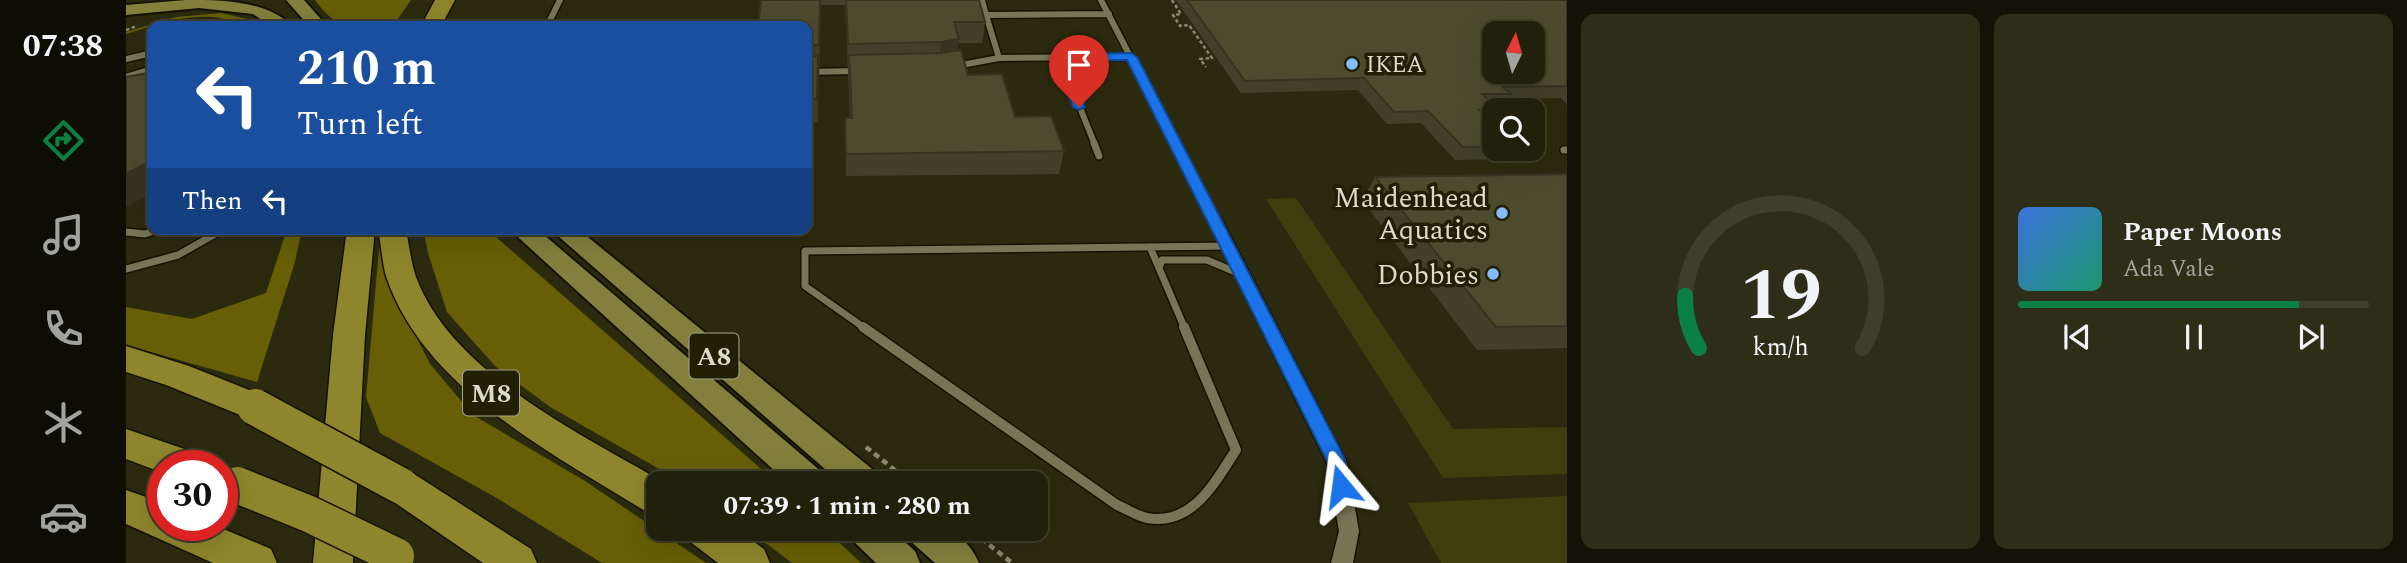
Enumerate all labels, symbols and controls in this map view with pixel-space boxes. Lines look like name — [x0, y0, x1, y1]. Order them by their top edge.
north arrow — [1482, 21, 1545, 84]
map controls — [1482, 21, 1545, 161]
text: 07:38 — [23, 22, 103, 71]
text: 210 m — [297, 32, 436, 107]
pin — [1049, 35, 1109, 107]
icon: arrive — [1060, 46, 1098, 84]
place label: IKEA — [1366, 48, 1424, 83]
icon: left — [182, 49, 273, 140]
marker: IKEA — [1344, 56, 1360, 72]
button: search — [1482, 98, 1545, 161]
text: Turn left — [297, 100, 423, 149]
icon: directions — [39, 116, 88, 165]
place label: Maidenhead Aquatics — [1334, 177, 1488, 252]
text: Then — [182, 181, 242, 221]
icon: left — [256, 182, 294, 220]
marker: Maidenhead Aquatics — [1494, 205, 1510, 221]
icon: music — [39, 210, 88, 259]
text: Paper Moons — [2123, 212, 2282, 252]
text: 19 — [1740, 241, 1821, 352]
text: Ada Vale — [2123, 252, 2215, 287]
place label: Dobbies — [1377, 254, 1479, 297]
marker: Dobbies — [1485, 266, 1501, 282]
icon: phone — [39, 304, 88, 353]
icon: previous — [2058, 318, 2096, 356]
icon: pause — [2175, 318, 2213, 356]
icon: next — [2292, 318, 2330, 356]
text: km/h — [1752, 328, 1809, 366]
road number: A8 — [690, 334, 738, 378]
road number: M8 — [463, 370, 519, 416]
icon: climate — [39, 398, 88, 447]
position arrow — [1304, 449, 1378, 523]
speed limit sign: 30 — [147, 450, 238, 541]
text: 07:39 · 1 min · 280 m — [723, 486, 971, 526]
icon: car — [39, 492, 88, 541]

